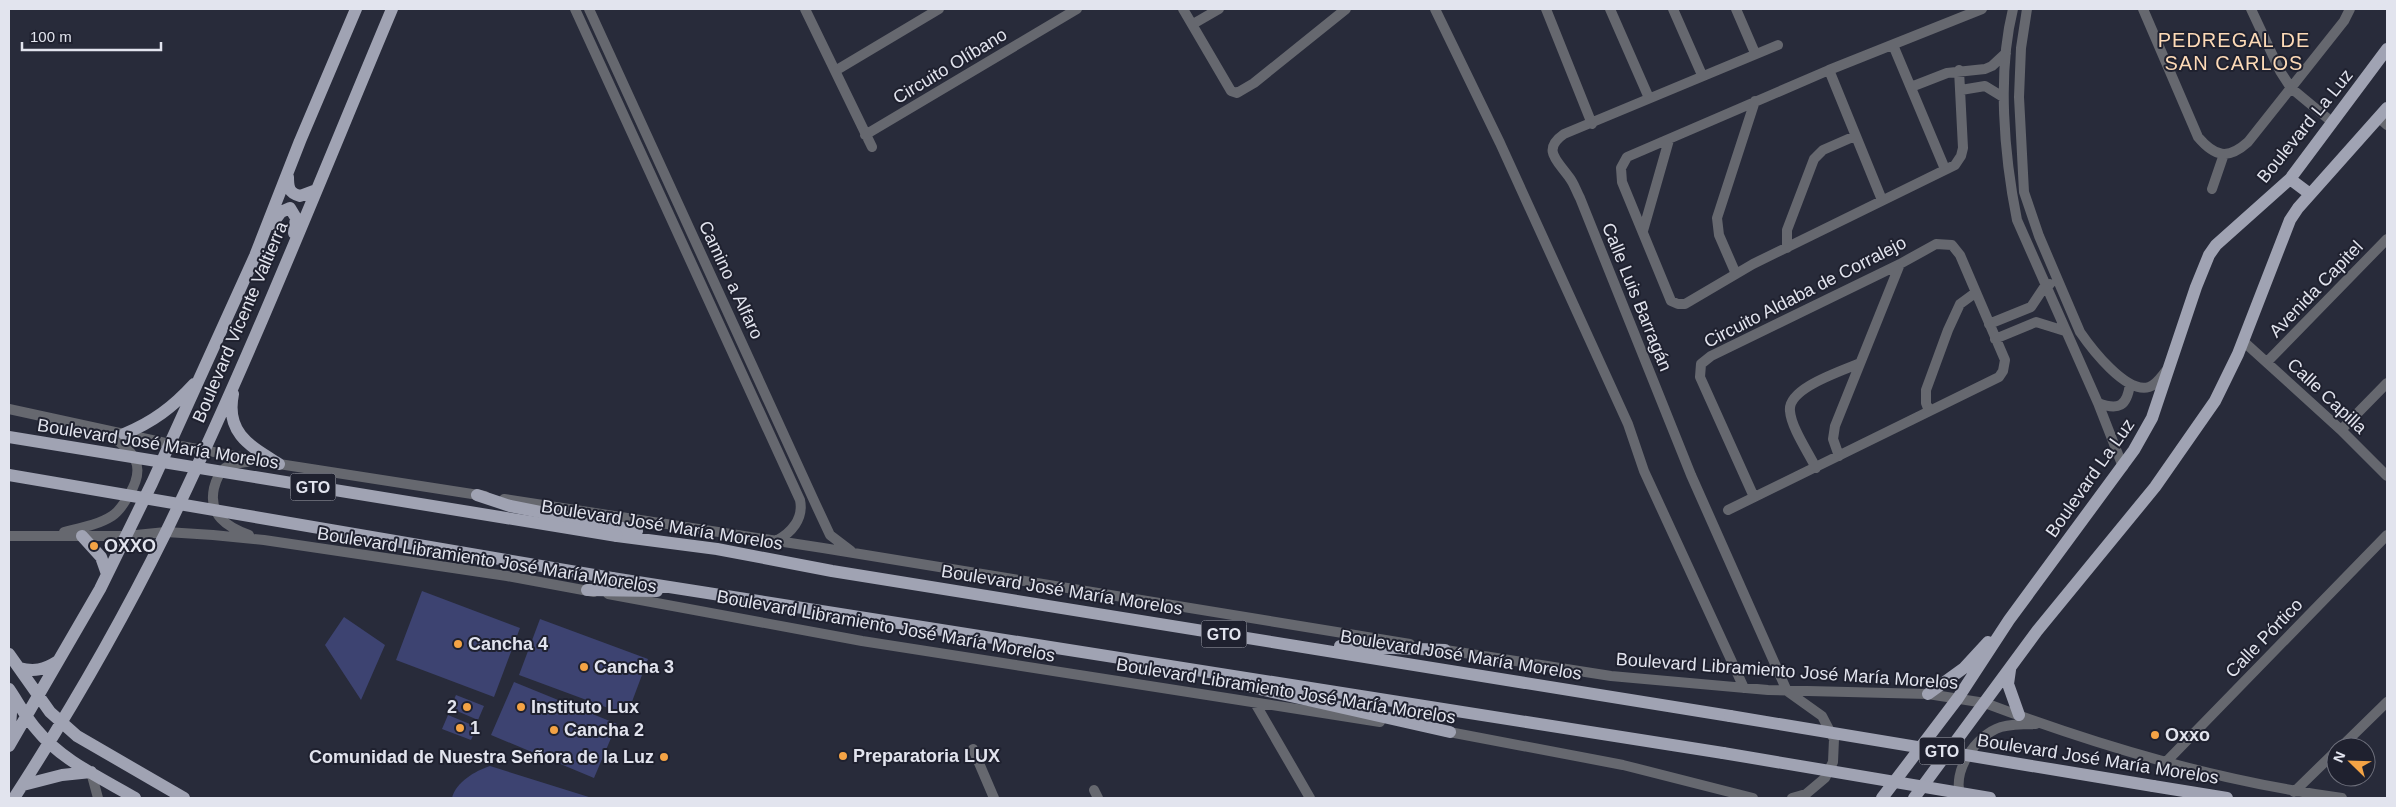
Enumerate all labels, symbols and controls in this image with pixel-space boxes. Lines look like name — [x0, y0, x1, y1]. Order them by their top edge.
scale bar — [22, 20, 161, 52]
street label: Circuito Olíbano — [890, 24, 1010, 108]
text: 100 m — [30, 28, 72, 45]
district label: PEDREGAL DE SAN CARLOS — [2158, 29, 2310, 74]
street label: Boulevard La Luz — [2253, 65, 2357, 187]
street label: Boulevard Vicente Valtierra — [189, 218, 292, 426]
street label: Camino a Alfaro — [695, 218, 767, 342]
street label: Calle Luis Barragán — [1598, 220, 1676, 374]
street label: Circuito Aldaba de Corralejo — [1701, 232, 1909, 352]
street label: Avenida Capitel — [2265, 237, 2367, 341]
street label: Calle Capilla — [2283, 354, 2371, 438]
street label: Boulevard José María Morelos — [36, 415, 280, 473]
street label: Boulevard La Luz — [2042, 415, 2138, 541]
road number: GTO — [290, 474, 336, 501]
street label: Boulevard José María Morelos — [540, 496, 784, 554]
street label: Boulevard Libramiento José María Morelos — [316, 523, 658, 597]
place label: OXXO — [104, 536, 156, 556]
marker: OXXO — [88, 540, 100, 552]
street label: Boulevard José María Morelos — [940, 561, 1184, 619]
street label: Boulevard Libramiento José María Morelos — [715, 586, 1057, 666]
street label: Calle Pórtico — [2221, 594, 2307, 682]
road number: GTO — [1202, 620, 1246, 648]
street label: Boulevard José María Morelos — [1339, 626, 1583, 684]
place label: Cancha 4 — [468, 634, 548, 654]
marker: Cancha 4 — [452, 638, 464, 650]
street label: Boulevard Libramiento José María Morelos — [1615, 649, 1959, 693]
street label: Boulevard Libramiento José María Morelos — [1115, 654, 1457, 728]
place label: Cancha 3 — [594, 657, 674, 677]
marker: Cancha 3 — [578, 661, 590, 673]
place label: 2 — [447, 697, 457, 717]
place label: Instituto Lux — [531, 697, 639, 717]
marker: 2 — [461, 701, 473, 713]
marker: Instituto Lux — [515, 701, 527, 713]
place label: 1 — [470, 718, 480, 738]
place label: Cancha 2 — [564, 720, 644, 740]
marker: 1 — [454, 722, 466, 734]
marker: Cancha 2 — [548, 724, 560, 736]
place label: Oxxo — [2165, 725, 2210, 745]
marker: Oxxo — [2149, 729, 2161, 741]
street label: Boulevard José María Morelos — [1976, 730, 2220, 788]
north arrow — [2326, 737, 2376, 787]
road number: GTO — [1920, 738, 1964, 764]
place label: Preparatoria LUX — [853, 746, 1000, 766]
place label: Comunidad de Nuestra Señora de la Luz — [309, 747, 654, 767]
text: N — [2330, 749, 2348, 765]
marker: Preparatoria LUX — [837, 750, 849, 762]
marker: Comunidad de Nuestra Señora de la Luz — [658, 751, 670, 763]

